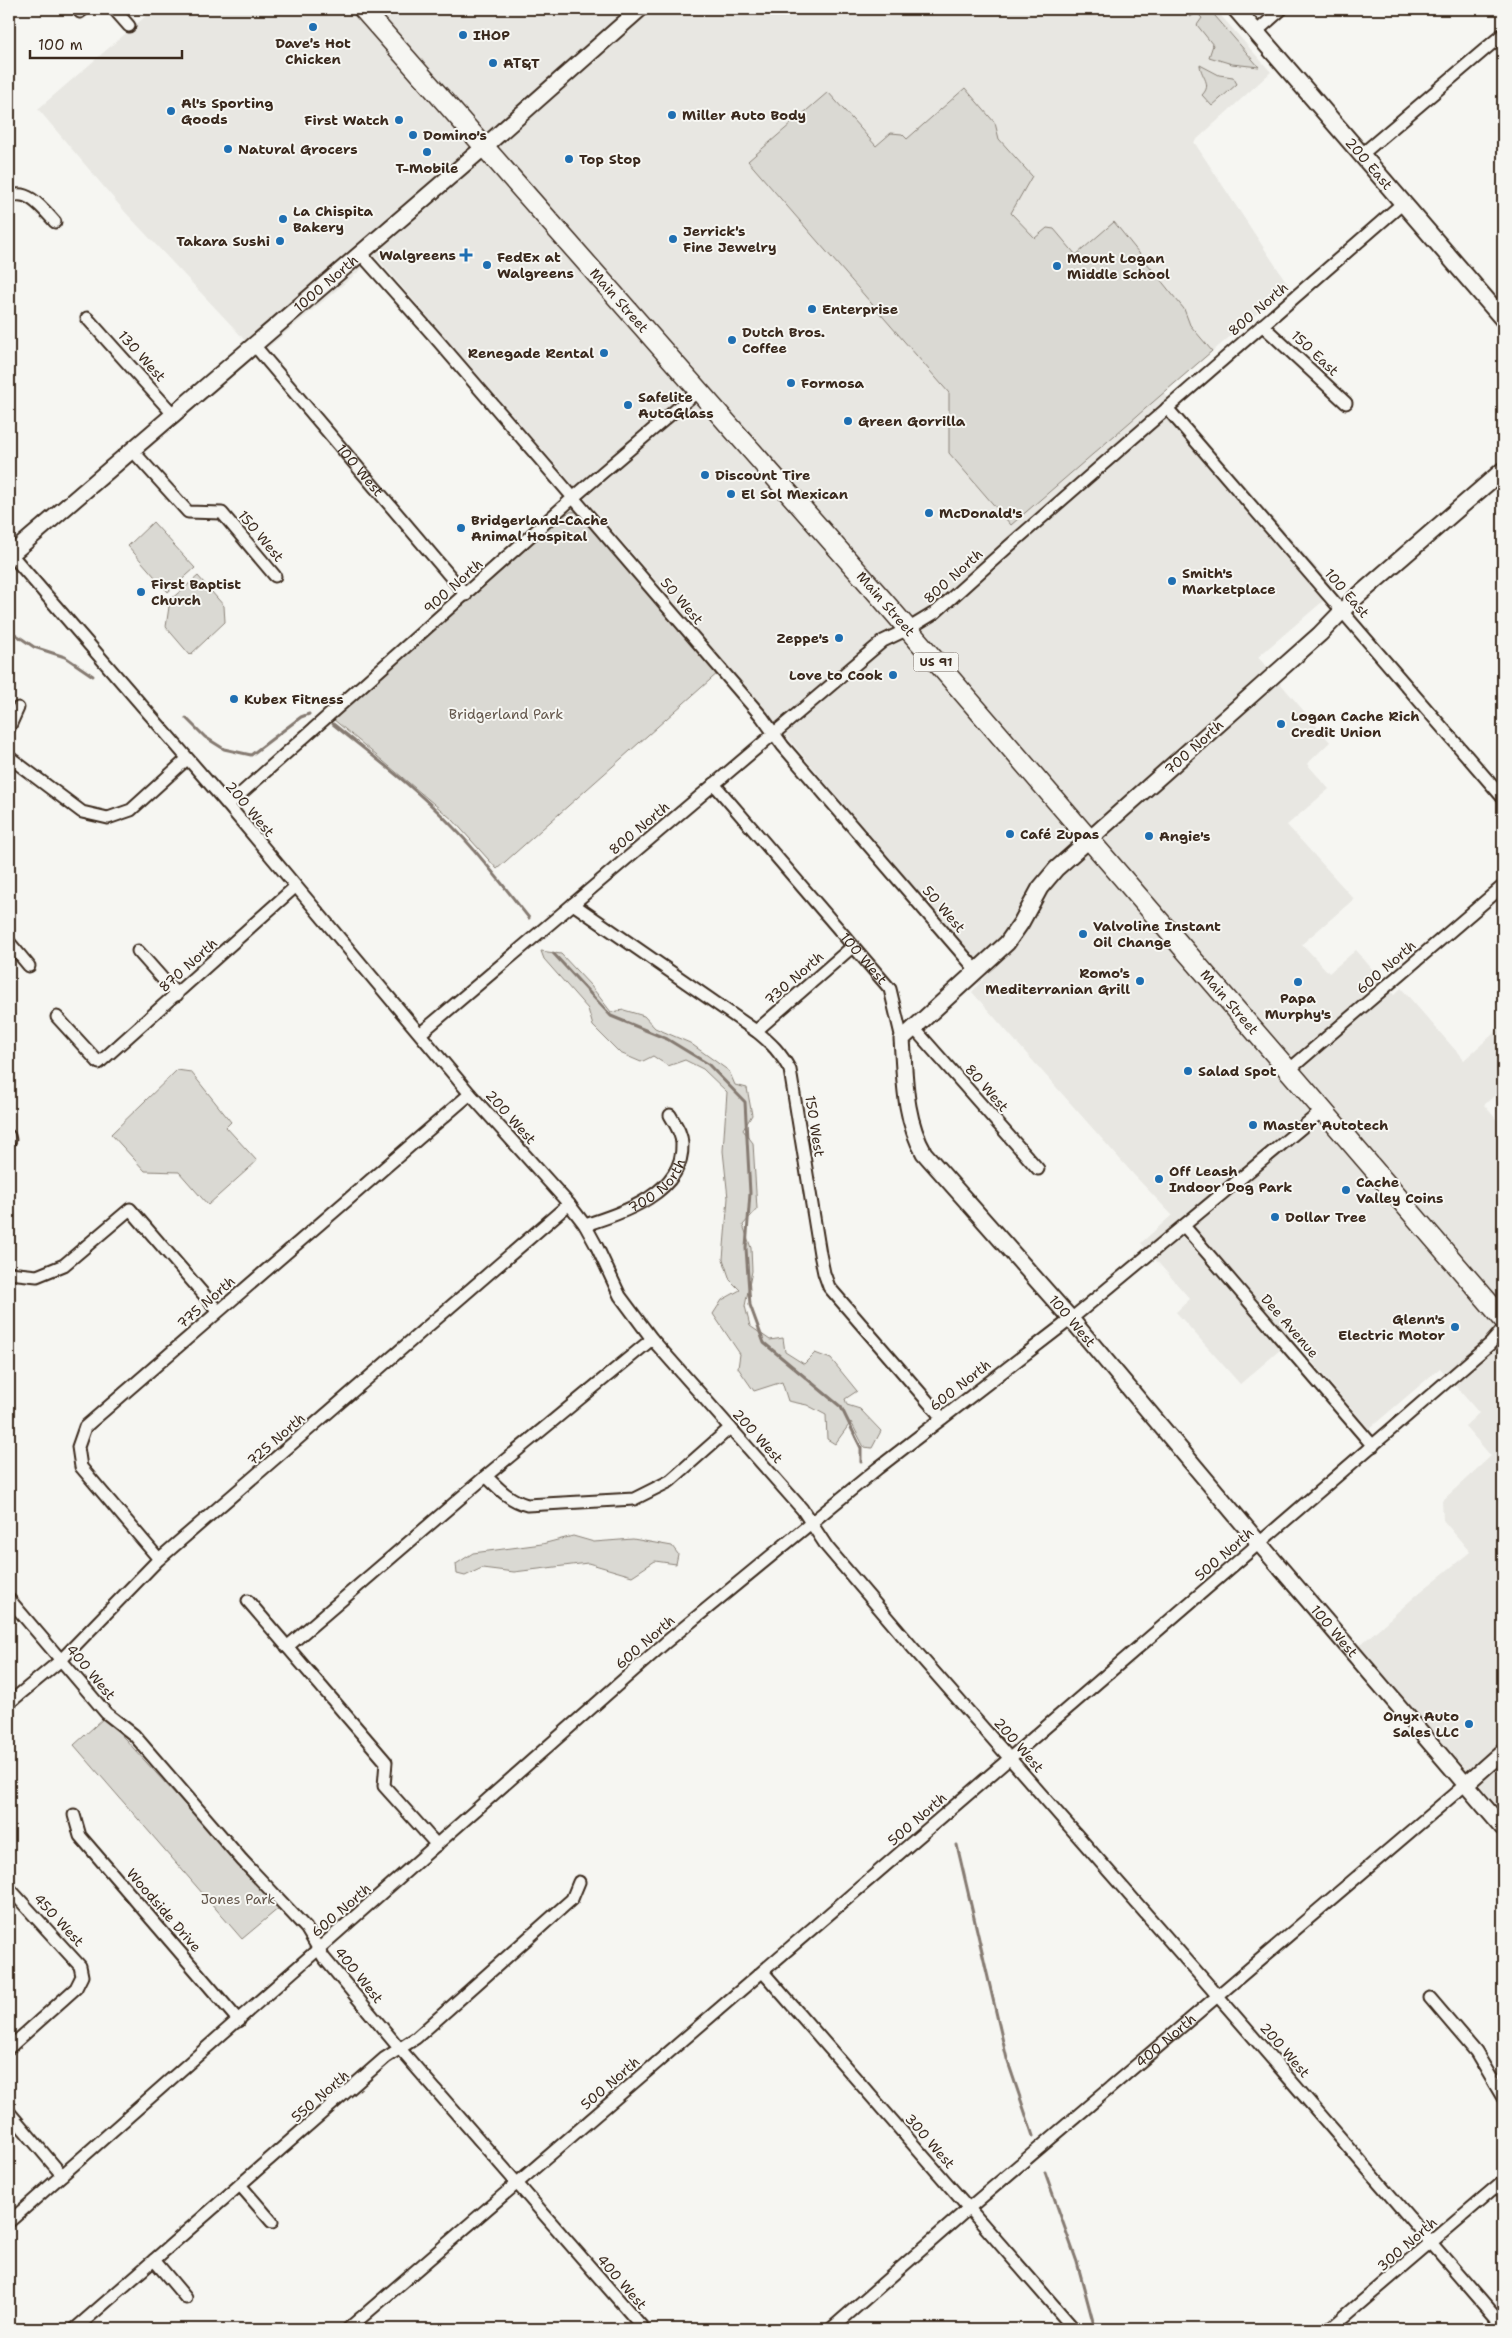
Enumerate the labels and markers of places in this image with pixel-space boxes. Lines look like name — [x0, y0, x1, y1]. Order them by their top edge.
marker: Dave's Hot Chicken — [307, 21, 319, 33]
place label: IHOP — [473, 26, 510, 44]
marker: IHOP — [457, 29, 469, 41]
place label: Dave's Hot Chicken — [275, 34, 351, 68]
place label: AT&T — [503, 54, 540, 72]
marker: AT&T — [487, 57, 499, 69]
place label: Al's Sporting Goods — [181, 94, 273, 128]
marker: Al's Sporting Goods — [165, 105, 177, 117]
place label: Miller Auto Body — [682, 106, 806, 124]
marker: Miller Auto Body — [666, 109, 678, 121]
place label: First Watch — [304, 111, 389, 129]
marker: First Watch — [393, 114, 405, 126]
place label: Domino's — [423, 126, 487, 144]
marker: Domino's — [407, 129, 419, 141]
place label: Natural Grocers — [238, 140, 358, 158]
marker: Natural Grocers — [222, 143, 234, 155]
marker: T-Mobile — [421, 146, 433, 158]
place label: Top Stop — [579, 150, 641, 168]
marker: Top Stop — [563, 153, 575, 165]
place label: T-Mobile — [396, 159, 459, 177]
place label: La Chispita Bakery — [293, 202, 374, 236]
marker: La Chispita Bakery — [277, 213, 289, 225]
place label: Jerrick's Fine Jewelry — [683, 222, 776, 256]
place label: Takara Sushi — [176, 232, 270, 250]
marker: Jerrick's Fine Jewelry — [667, 233, 679, 245]
marker: Takara Sushi — [274, 235, 286, 247]
place label: Walgreens — [379, 246, 456, 264]
place label: FedEx at Walgreens — [497, 248, 574, 282]
marker: Walgreens — [460, 249, 472, 261]
place label: Mount Logan Middle School — [1067, 249, 1170, 283]
marker: FedEx at Walgreens — [481, 259, 493, 271]
marker: Mount Logan Middle School — [1051, 260, 1063, 272]
place label: Enterprise — [822, 300, 898, 318]
marker: Enterprise — [806, 303, 818, 315]
place label: Dutch Bros. Coffee — [742, 323, 825, 357]
marker: Dutch Bros. Coffee — [726, 334, 738, 346]
place label: Renegade Rental — [468, 344, 594, 362]
marker: Renegade Rental — [598, 347, 610, 359]
place label: Formosa — [801, 374, 865, 392]
marker: Formosa — [785, 377, 797, 389]
place label: Safelite AutoGlass — [638, 388, 714, 422]
marker: Safelite AutoGlass — [622, 399, 634, 411]
place label: Green Gorrilla — [858, 412, 966, 430]
marker: Green Gorrilla — [842, 415, 854, 427]
place label: Discount Tire — [715, 466, 810, 484]
marker: Discount Tire — [699, 469, 711, 481]
place label: El Sol Mexican — [741, 485, 848, 503]
marker: El Sol Mexican — [725, 488, 737, 500]
place label: McDonald's — [939, 504, 1023, 522]
marker: McDonald's — [923, 507, 935, 519]
place label: Bridgerland-Cache Animal Hospital — [471, 511, 608, 545]
marker: Bridgerland-Cache Animal Hospital — [455, 522, 467, 534]
place label: Smith's Marketplace — [1182, 564, 1276, 598]
place label: First Baptist Church — [151, 575, 241, 609]
marker: Smith's Marketplace — [1166, 575, 1178, 587]
marker: First Baptist Church — [135, 586, 147, 598]
place label: Zeppe's — [777, 629, 829, 647]
marker: Zeppe's — [833, 632, 845, 644]
place label: Love to Cook — [789, 666, 883, 684]
marker: Love to Cook — [887, 669, 899, 681]
place label: Kubex Fitness — [244, 690, 344, 708]
marker: Kubex Fitness — [228, 693, 240, 705]
place label: Logan Cache Rich Credit Union — [1291, 707, 1420, 741]
marker: Logan Cache Rich Credit Union — [1275, 718, 1287, 730]
place label: Café Zupas — [1020, 825, 1099, 843]
place label: Angie's — [1159, 827, 1211, 845]
marker: Café Zupas — [1004, 828, 1016, 840]
marker: Angie's — [1143, 830, 1155, 842]
place label: Valvoline Instant Oil Change — [1093, 917, 1221, 951]
marker: Valvoline Instant Oil Change — [1077, 928, 1089, 940]
place label: Romo's Mediterranian Grill — [985, 964, 1130, 998]
marker: Romo's Mediterranian Grill — [1134, 975, 1146, 987]
marker: Papa Murphy's — [1292, 976, 1304, 988]
place label: Papa Murphy's — [1265, 989, 1331, 1023]
place label: Salad Spot — [1198, 1062, 1277, 1080]
marker: Salad Spot — [1182, 1065, 1194, 1077]
place label: Master Autotech — [1263, 1116, 1388, 1134]
marker: Master Autotech — [1247, 1119, 1259, 1131]
place label: Off Leash Indoor Dog Park — [1169, 1162, 1292, 1196]
marker: Off Leash Indoor Dog Park — [1153, 1173, 1165, 1185]
place label: Cache Valley Coins — [1356, 1173, 1443, 1207]
marker: Cache Valley Coins — [1340, 1184, 1352, 1196]
place label: Dollar Tree — [1285, 1208, 1366, 1226]
marker: Dollar Tree — [1269, 1211, 1281, 1223]
place label: Glenn's Electric Motor — [1338, 1310, 1445, 1344]
marker: Glenn's Electric Motor — [1449, 1321, 1461, 1333]
place label: Onyx Auto Sales LLC — [1383, 1707, 1459, 1741]
marker: Onyx Auto Sales LLC — [1463, 1718, 1475, 1730]

